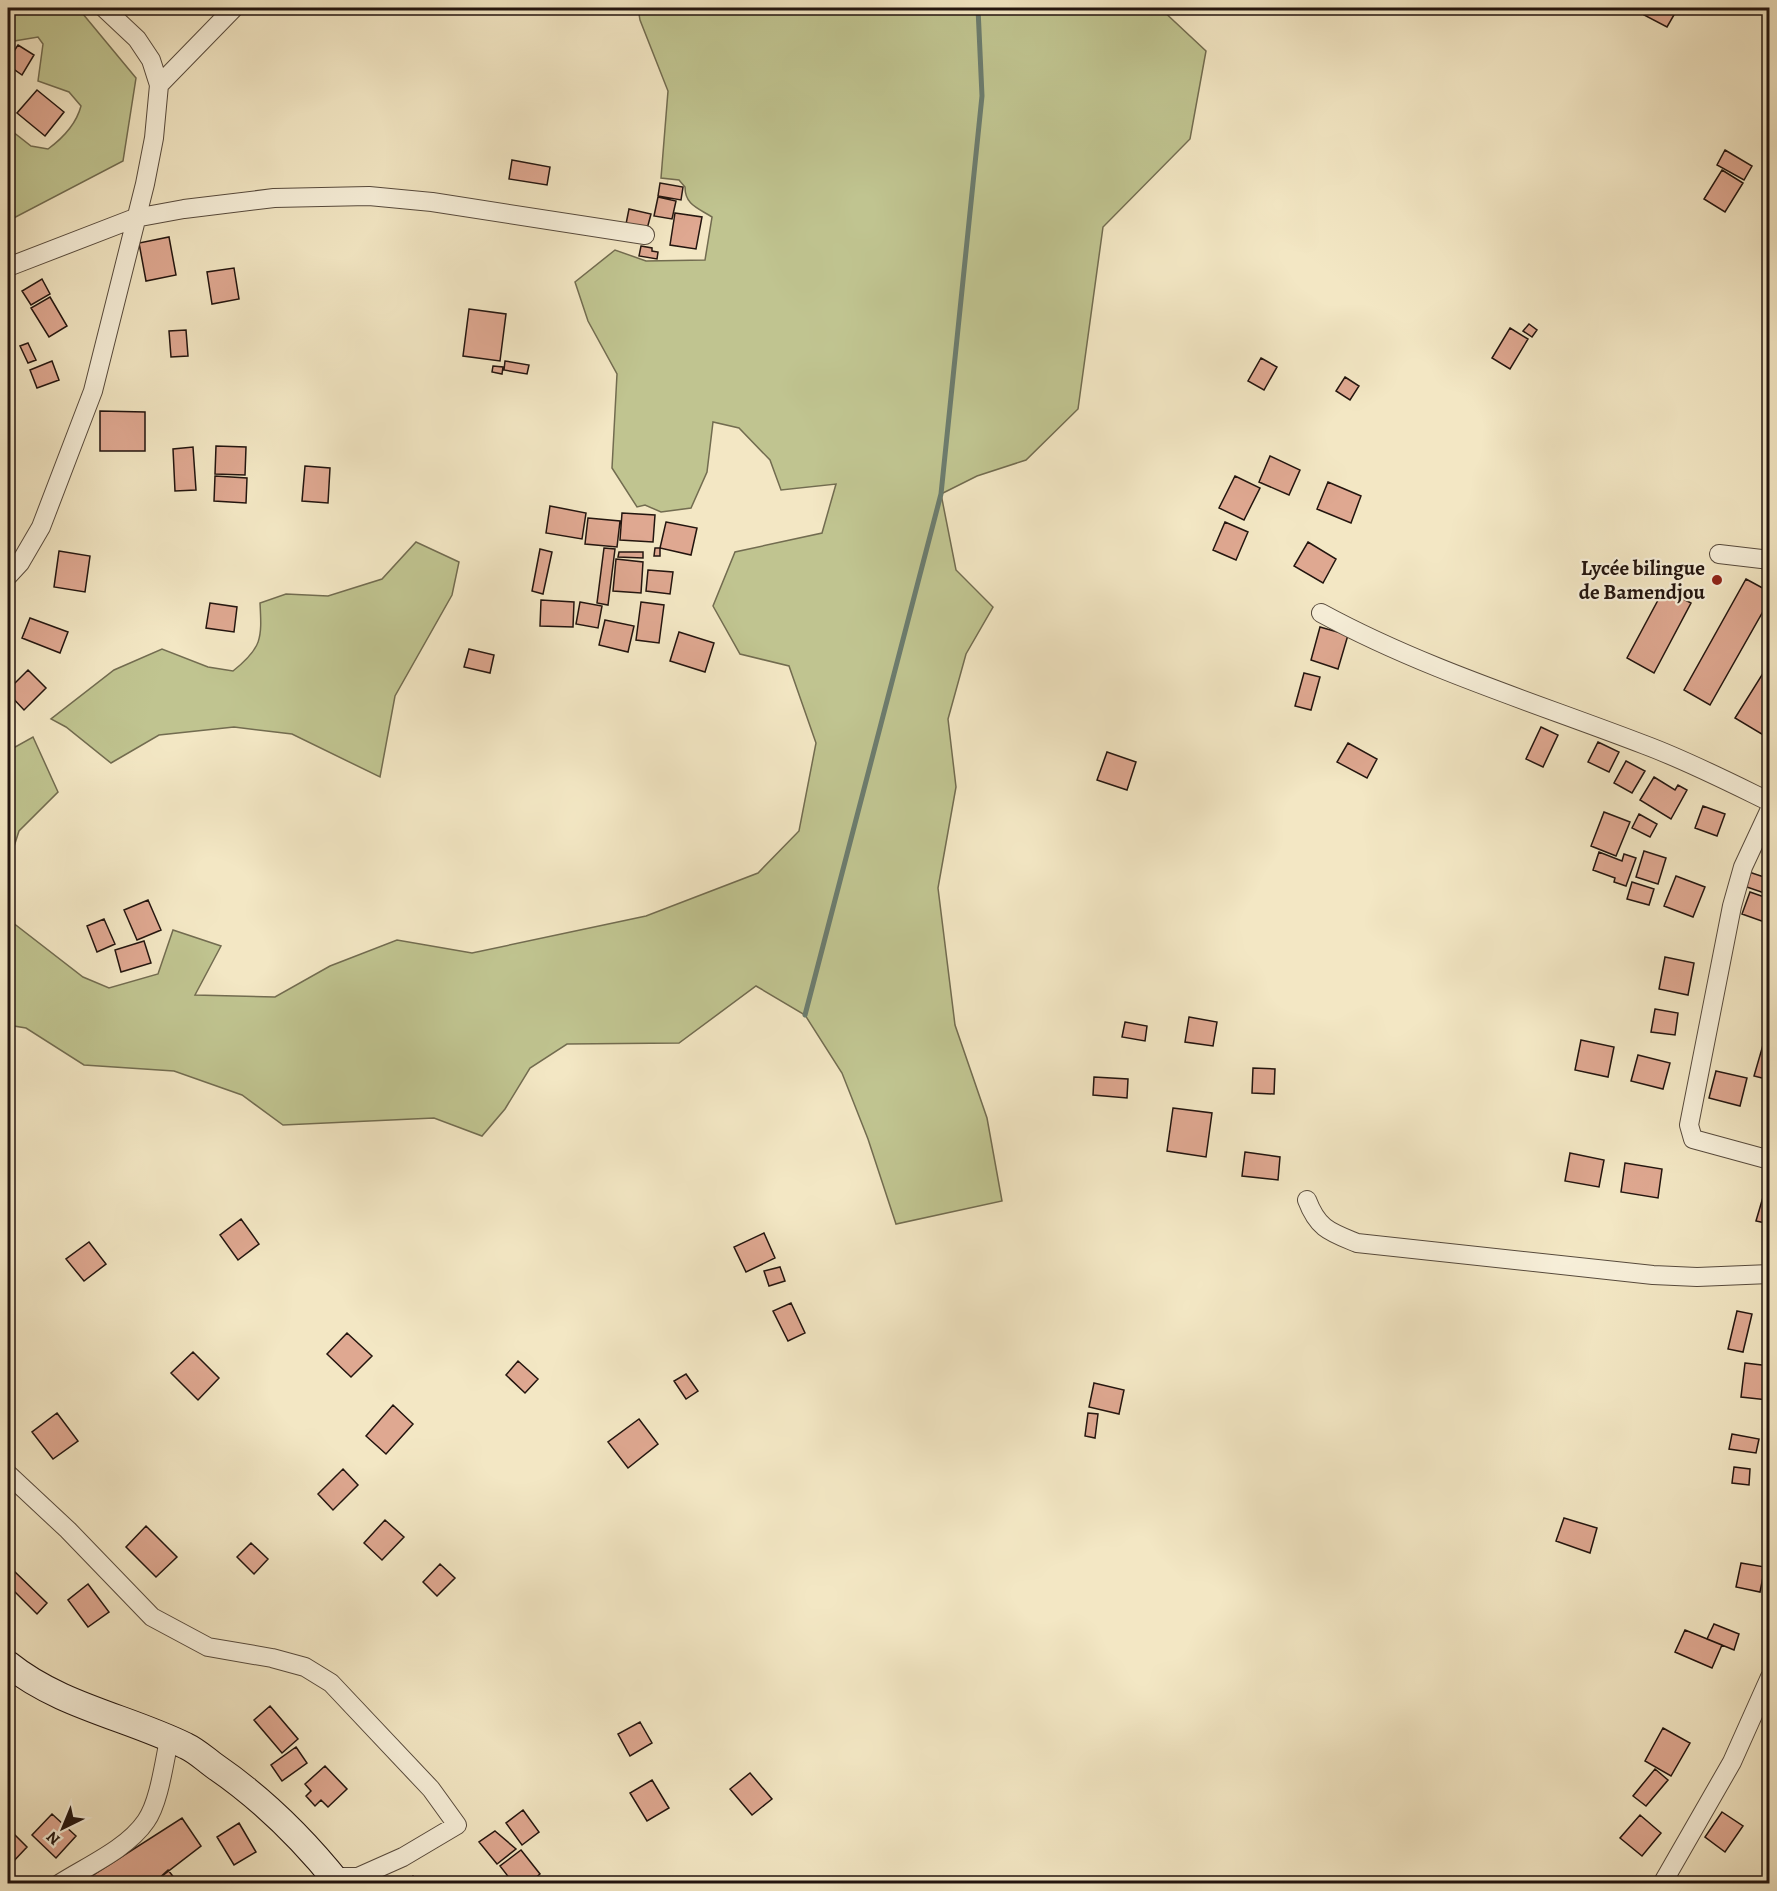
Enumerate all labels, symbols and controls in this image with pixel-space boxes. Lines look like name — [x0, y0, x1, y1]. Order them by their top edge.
place label: Lycée bilingue de Bamendjou — [1579, 554, 1706, 606]
marker: Lycée bilingue de Bamendjou — [1710, 573, 1724, 587]
north arrow — [33, 1798, 93, 1858]
text: N — [41, 1826, 65, 1850]

